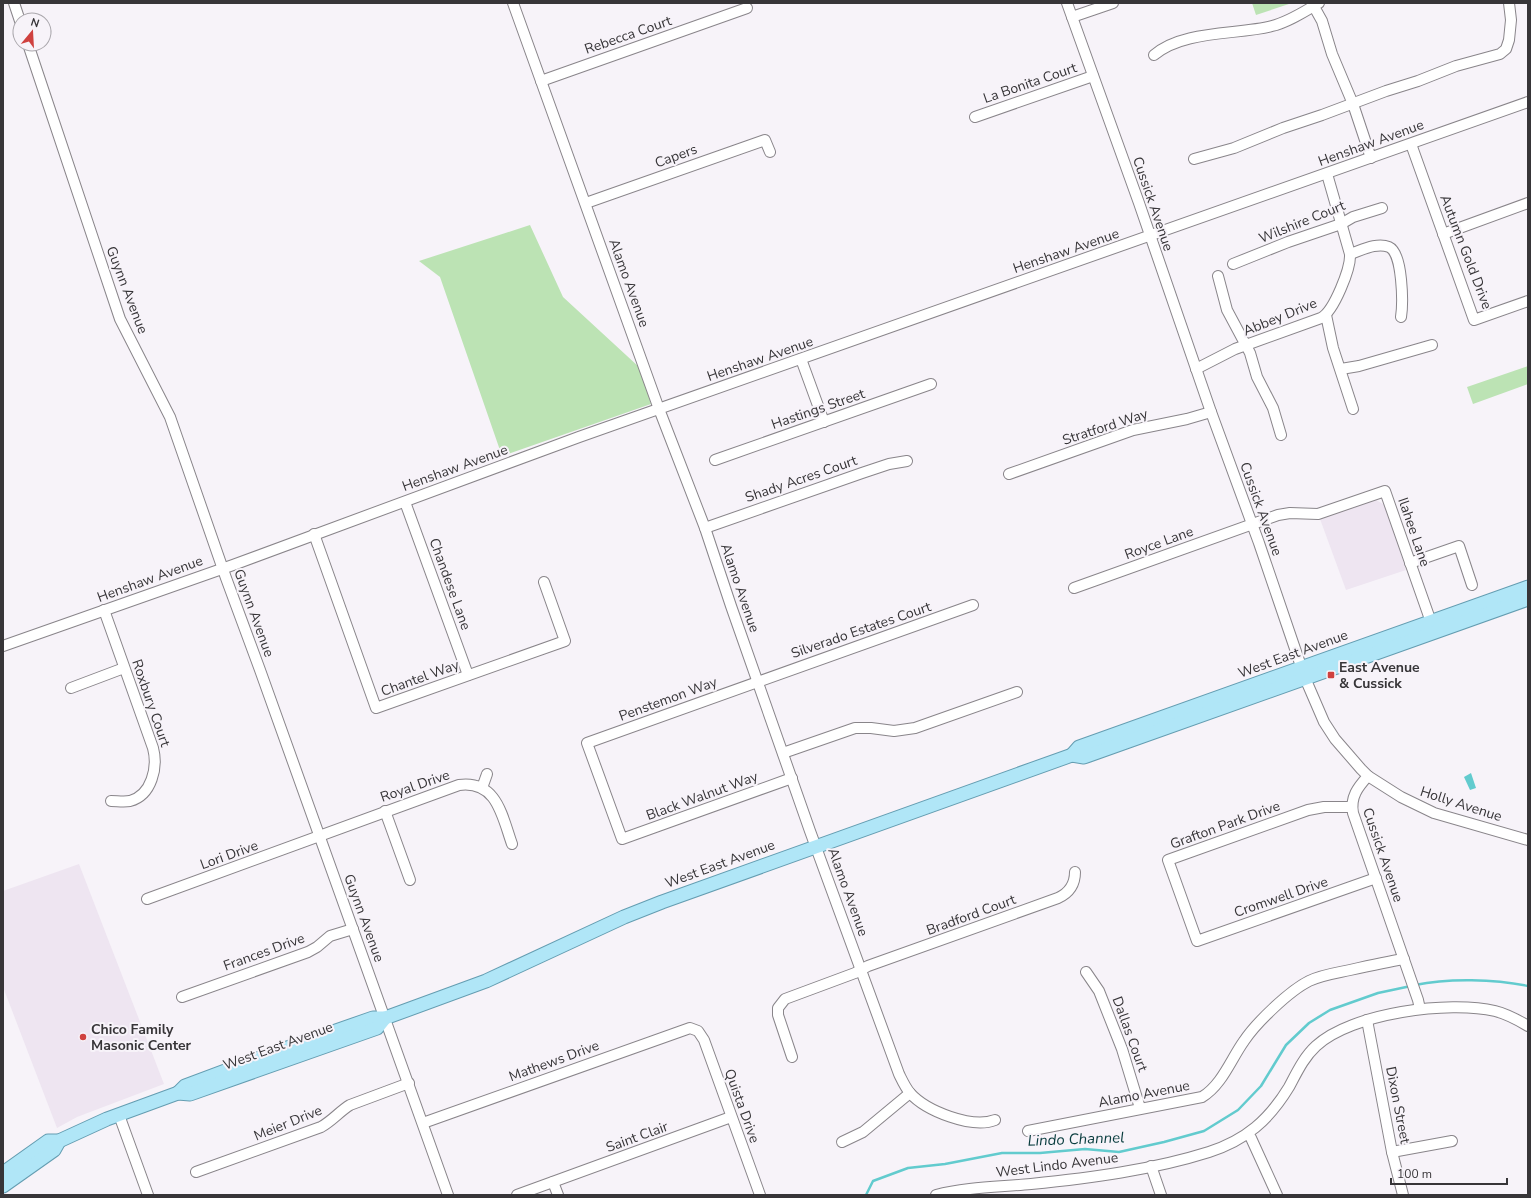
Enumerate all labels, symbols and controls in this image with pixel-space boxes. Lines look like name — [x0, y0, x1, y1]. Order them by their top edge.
street label: Rebecca Court — [582, 11, 674, 59]
north arrow — [12, 12, 52, 52]
text: N — [29, 15, 41, 31]
street label: La Bonita Court — [981, 58, 1079, 108]
street label: Henshaw Avenue — [1316, 115, 1426, 171]
street label: Capers — [652, 139, 700, 172]
street label: Cussick Avenue — [1128, 154, 1178, 254]
street label: Autumn Gold Drive — [1435, 192, 1497, 312]
street label: Wilshire Court — [1256, 196, 1348, 248]
street label: Henshaw Avenue — [1010, 224, 1122, 278]
street label: Alamo Avenue — [604, 236, 654, 330]
street label: Guynn Avenue — [102, 243, 152, 337]
street label: Abbey Drive — [1240, 294, 1320, 340]
street label: Henshaw Avenue — [704, 332, 816, 386]
street label: Hastings Street — [769, 384, 867, 434]
street label: Stratford Way — [1060, 404, 1151, 450]
street label: Henshaw Avenue — [400, 440, 510, 496]
street label: Shady Acres Court — [743, 451, 860, 507]
street label: Cussick Avenue — [1235, 459, 1287, 559]
street label: Ilahee Lane — [1393, 495, 1435, 569]
street label: Royce Lane — [1122, 522, 1196, 564]
street label: Chandese Lane — [425, 535, 475, 633]
street label: Alamo Avenue — [716, 541, 764, 635]
street label: Henshaw Avenue — [95, 551, 205, 607]
street label: Guynn Avenue — [229, 566, 279, 660]
street label: Silverado Estates Court — [789, 597, 934, 663]
street label: West East Avenue — [1235, 625, 1351, 683]
street label: Chantel Way — [378, 655, 462, 701]
street label: Roxbury Court — [127, 657, 175, 749]
place label: East Avenue & Cussick — [1339, 658, 1420, 693]
marker: East Avenue & Cussick — [1326, 670, 1336, 680]
street label: Penstemon Way — [616, 672, 721, 726]
street label: Royal Drive — [378, 765, 452, 807]
street label: Black Walnut Way — [643, 767, 761, 825]
street label: Holly Avenue — [1418, 782, 1504, 826]
street label: Grafton Park Drive — [1167, 796, 1283, 854]
street label: Cussick Avenue — [1358, 805, 1408, 905]
street label: West East Avenue — [662, 835, 778, 893]
street label: Lori Drive — [197, 836, 261, 874]
street label: Alamo Avenue — [823, 845, 873, 939]
street label: Guynn Avenue — [339, 871, 389, 965]
street label: Cromwell Drive — [1231, 872, 1331, 922]
street label: Bradford Court — [924, 890, 1018, 940]
street label: Frances Drive — [221, 929, 307, 975]
street label: Dallas Court — [1108, 994, 1152, 1074]
street label: West East Avenue — [220, 1017, 336, 1075]
place label: Chico Family Masonic Center — [91, 1020, 192, 1055]
marker: Chico Family Masonic Center — [78, 1032, 88, 1042]
street label: Mathews Drive — [506, 1036, 602, 1086]
street label: Dixon Street — [1381, 1065, 1415, 1145]
street label: Quista Drive — [720, 1066, 764, 1146]
street label: Alamo Avenue — [1097, 1076, 1191, 1112]
street label: Meier Drive — [251, 1101, 325, 1145]
street label: Saint Clair — [603, 1117, 671, 1157]
water label: Lindo Channel — [1027, 1127, 1125, 1151]
street label: West Lindo Avenue — [995, 1148, 1119, 1182]
scale bar — [1391, 1160, 1507, 1186]
text: 100 m — [1397, 1166, 1432, 1182]

